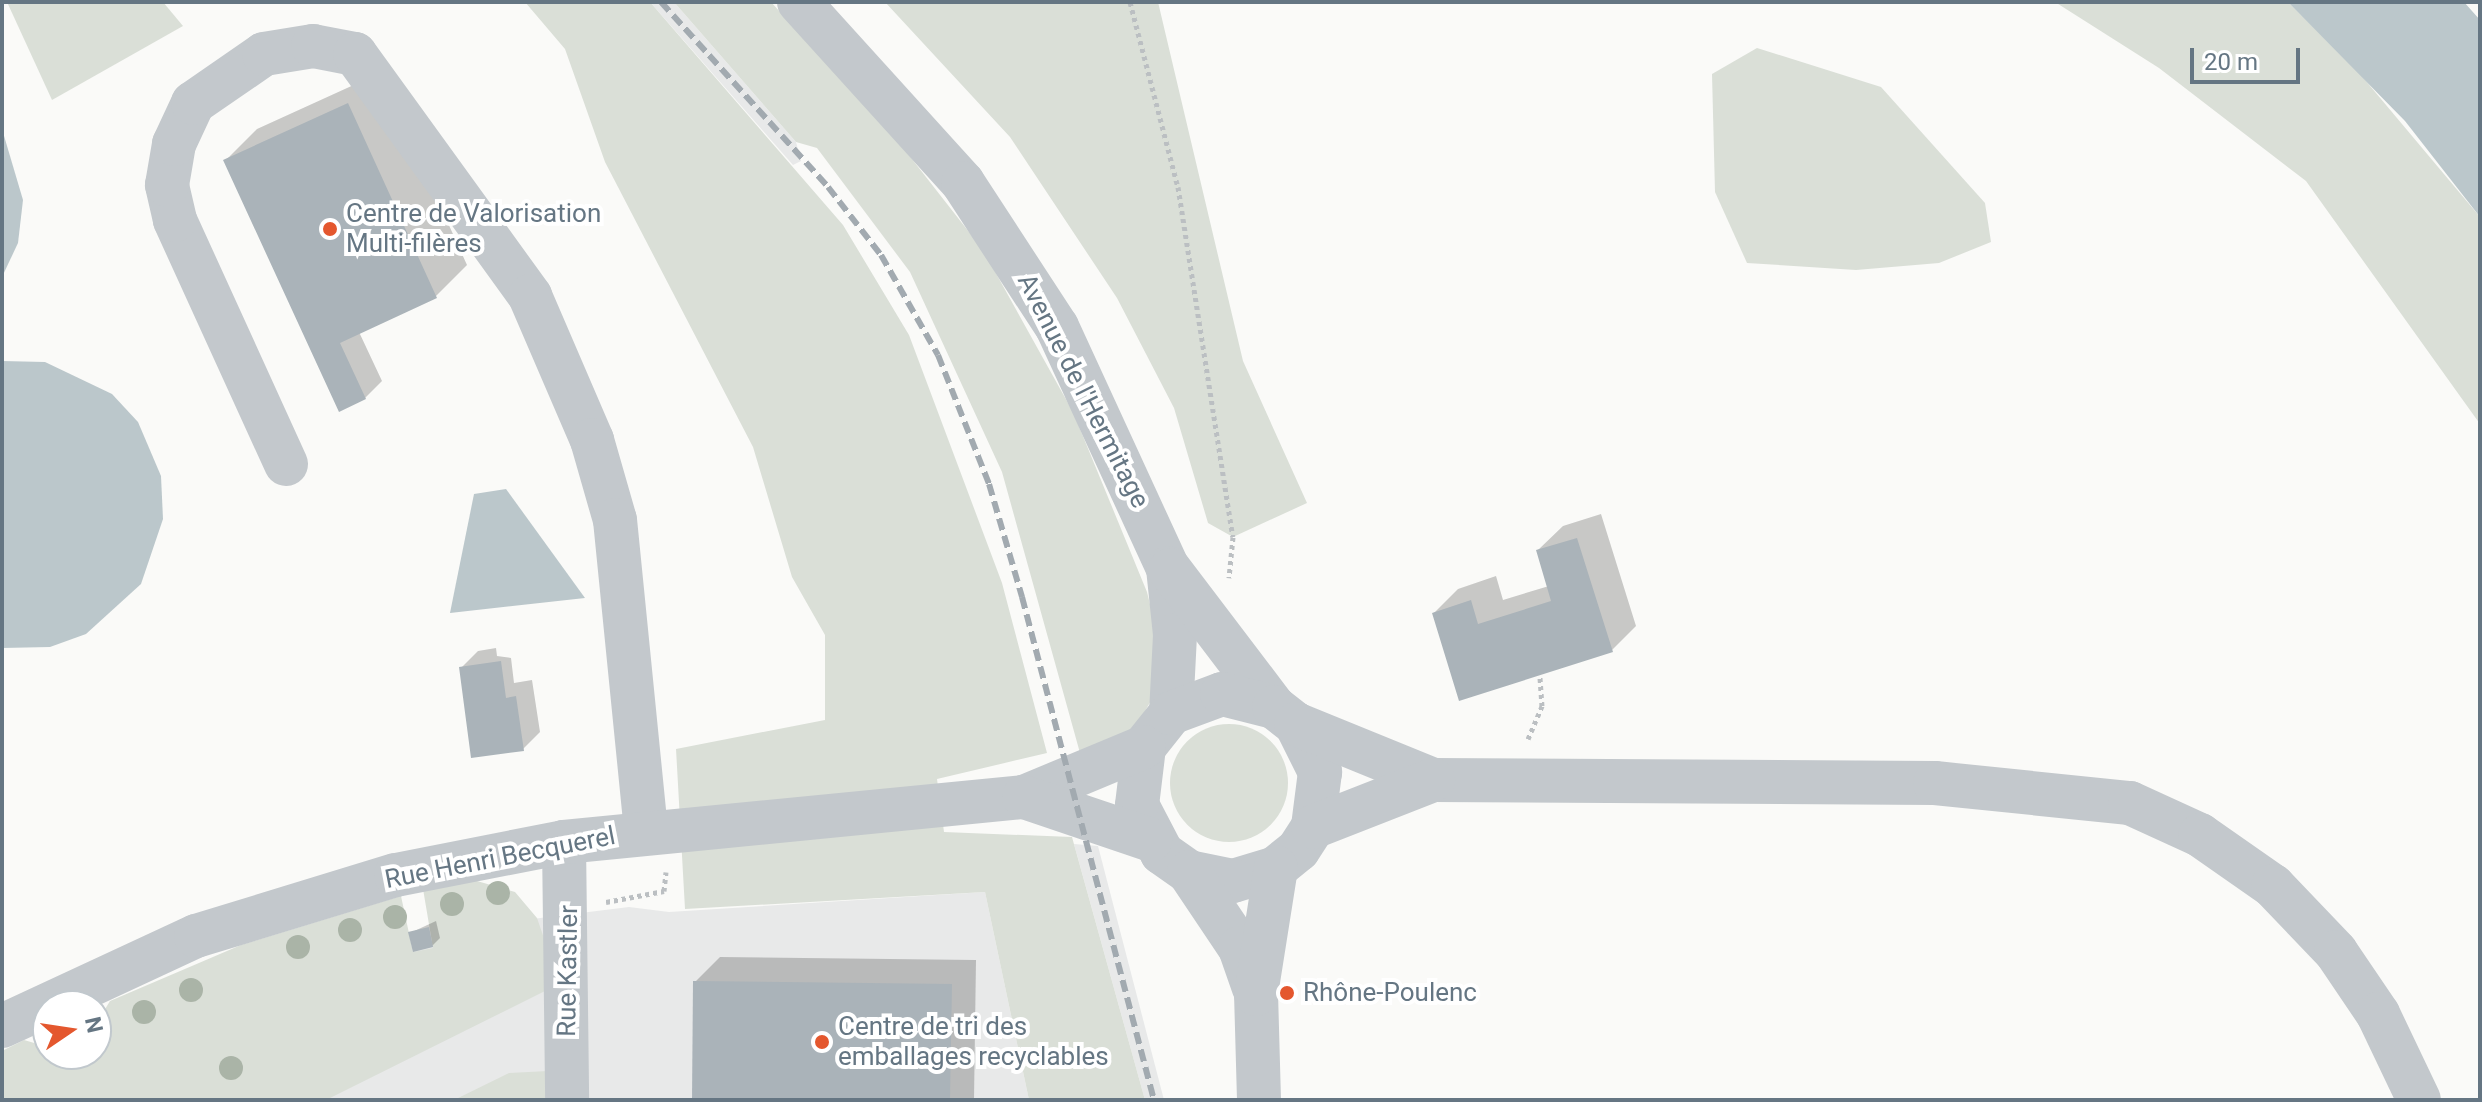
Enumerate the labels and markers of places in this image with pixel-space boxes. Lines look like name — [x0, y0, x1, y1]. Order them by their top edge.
place label: Centre de Valorisation Multi-filères — [346, 198, 601, 260]
marker: Centre de Valorisation Multi-filères — [321, 220, 339, 238]
place label: Rhône-Poulenc — [1303, 977, 1477, 1009]
marker: Rhône-Poulenc — [1278, 984, 1296, 1002]
place label: Centre de tri des emballages recyclables — [838, 1011, 1109, 1072]
marker: Centre de tri des emballages recyclables — [813, 1033, 831, 1051]

